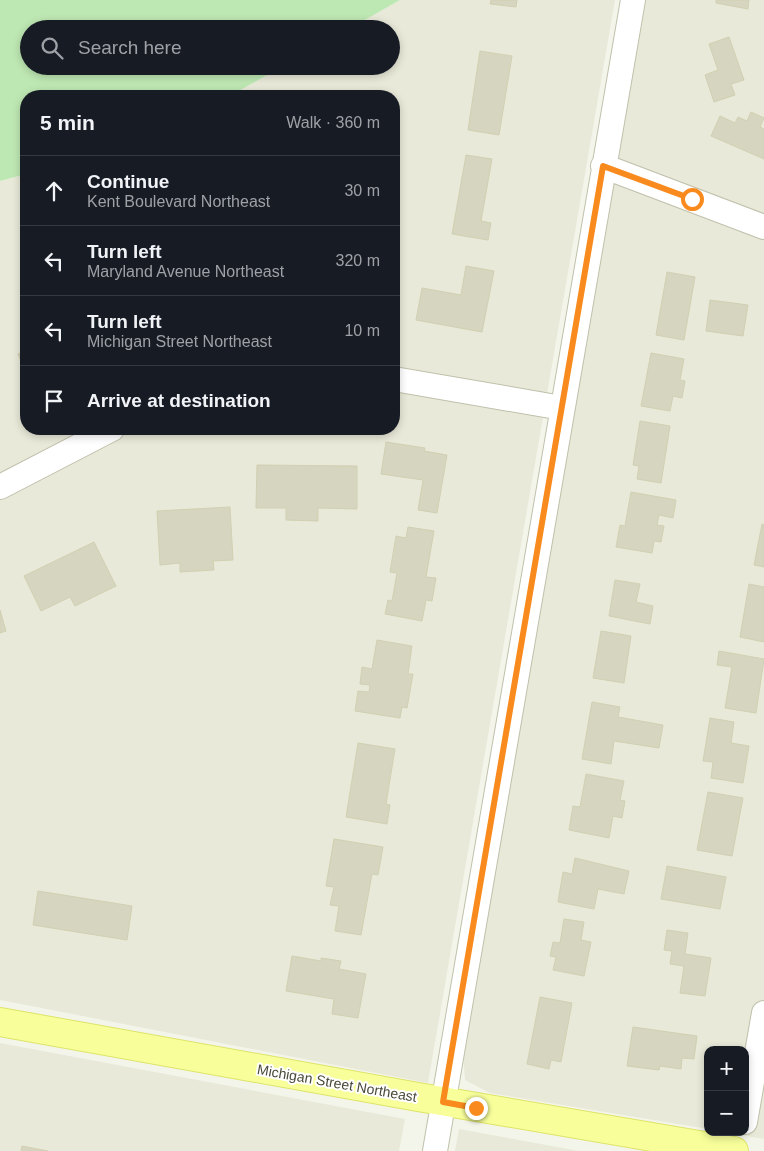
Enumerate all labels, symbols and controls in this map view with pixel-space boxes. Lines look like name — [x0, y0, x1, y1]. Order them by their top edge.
search box — [20, 20, 400, 75]
icon: search — [38, 34, 66, 62]
text: Search here — [78, 37, 182, 58]
text: 5 min — [40, 111, 95, 134]
text: Walk · 360 m — [286, 114, 380, 131]
text: Continue — [87, 171, 169, 192]
icon: ahead — [40, 177, 68, 205]
text: 30 m — [344, 182, 380, 199]
route start — [681, 188, 704, 211]
text: Kent Boulevard Northeast — [87, 193, 270, 210]
text: Turn left — [87, 241, 162, 262]
icon: left — [40, 247, 68, 275]
text: 320 m — [336, 252, 380, 269]
text: Maryland Avenue Northeast — [87, 263, 284, 280]
text: Turn left — [87, 311, 162, 332]
icon: left — [40, 317, 68, 345]
text: 10 m — [344, 322, 380, 339]
text: Michigan Street Northeast — [87, 333, 272, 350]
icon: arrive — [40, 387, 68, 415]
text: Arrive at destination — [87, 390, 271, 411]
map controls — [704, 1046, 749, 1136]
button: + — [704, 1046, 749, 1091]
street label: Michigan Street Northeast — [256, 1061, 418, 1105]
button: − — [704, 1091, 749, 1136]
route end — [465, 1097, 488, 1120]

